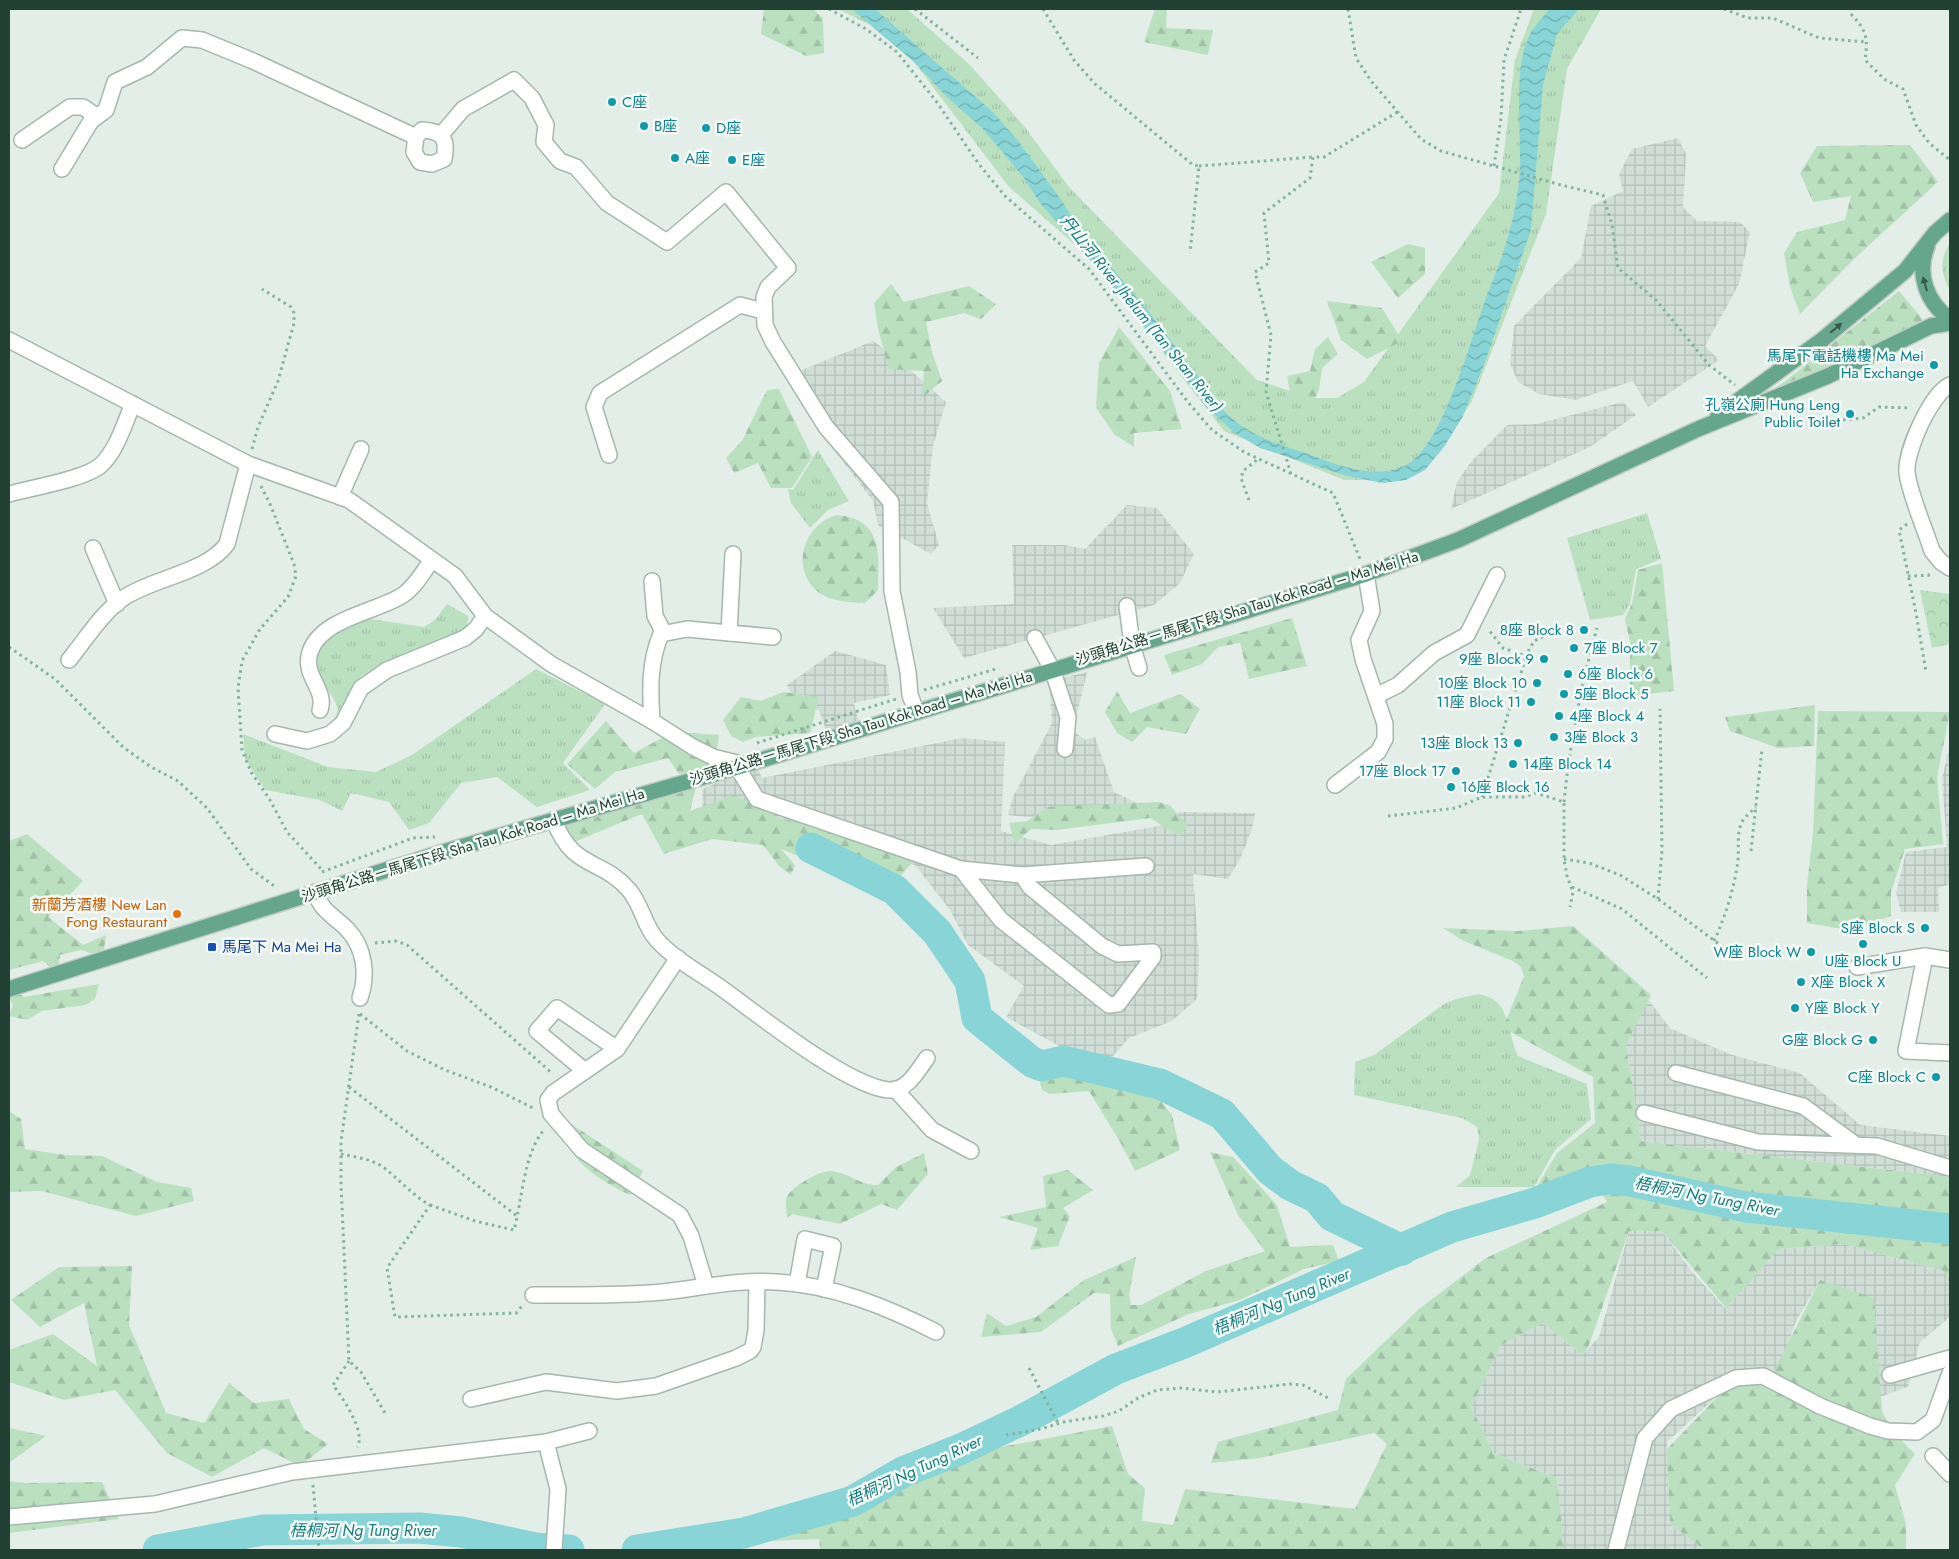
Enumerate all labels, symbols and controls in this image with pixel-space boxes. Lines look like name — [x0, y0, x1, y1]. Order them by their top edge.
place label: C座 — [622, 91, 647, 113]
marker: C座 — [606, 96, 618, 108]
place label: B座 — [654, 115, 677, 137]
place label: D座 — [716, 117, 741, 139]
marker: B座 — [638, 120, 650, 132]
marker: D座 — [700, 122, 712, 134]
place label: A座 — [685, 147, 710, 169]
place label: E座 — [742, 149, 765, 171]
marker: A座 — [669, 152, 681, 164]
marker: E座 — [726, 154, 738, 166]
water label: 丹山河 River Jhelum (Tan Shan River) — [1055, 210, 1228, 417]
one-way arrow — [1921, 276, 1929, 291]
one-way arrow — [1829, 323, 1842, 334]
place label: 馬尾下電話機樓 Ma Mei Ha Exchange — [1767, 345, 1924, 384]
marker: 馬尾下電話機樓 Ma Mei Ha Exchange — [1928, 359, 1940, 371]
place label: 孔嶺公廁 Hung Leng Public Toilet — [1705, 394, 1840, 433]
marker: 孔嶺公廁 Hung Leng Public Toilet — [1844, 408, 1856, 420]
street label: 沙頭角公路－馬尾下段 Sha Tau Kok Road – Ma Mei Ha — [1073, 545, 1421, 671]
place label: 8座 Block 8 — [1500, 619, 1574, 641]
marker: 8座 Block 8 — [1578, 624, 1590, 636]
place label: 7座 Block 7 — [1584, 637, 1658, 659]
marker: 7座 Block 7 — [1568, 642, 1580, 654]
place label: 9座 Block 9 — [1459, 648, 1534, 670]
marker: 9座 Block 9 — [1538, 653, 1550, 665]
place label: 6座 Block 6 — [1578, 663, 1653, 685]
street label: 沙頭角公路－馬尾下段 Sha Tau Kok Road – Ma Mei Ha — [687, 665, 1035, 791]
marker: 6座 Block 6 — [1562, 668, 1574, 680]
place label: 10座 Block 10 — [1438, 672, 1527, 694]
marker: 10座 Block 10 — [1531, 677, 1543, 689]
place label: 5座 Block 5 — [1574, 683, 1649, 705]
marker: 5座 Block 5 — [1558, 688, 1570, 700]
place label: 11座 Block 11 — [1436, 691, 1521, 713]
marker: 11座 Block 11 — [1525, 696, 1537, 708]
place label: 4座 Block 4 — [1569, 705, 1645, 727]
marker: 4座 Block 4 — [1553, 710, 1565, 722]
place label: 3座 Block 3 — [1564, 726, 1638, 748]
marker: 3座 Block 3 — [1548, 731, 1560, 743]
place label: 13座 Block 13 — [1420, 732, 1508, 754]
marker: 13座 Block 13 — [1512, 737, 1524, 749]
place label: 14座 Block 14 — [1523, 753, 1612, 775]
marker: 14座 Block 14 — [1507, 758, 1519, 770]
place label: 17座 Block 17 — [1359, 760, 1446, 782]
marker: 17座 Block 17 — [1450, 765, 1462, 777]
place label: 16座 Block 16 — [1461, 776, 1550, 798]
marker: 16座 Block 16 — [1445, 781, 1457, 793]
street label: 沙頭角公路－馬尾下段 Sha Tau Kok Road – Ma Mei Ha — [299, 782, 647, 908]
place label: 新蘭芳酒樓 New Lan Fong Restaurant — [32, 894, 167, 933]
marker: 新蘭芳酒樓 New Lan Fong Restaurant — [171, 908, 183, 920]
place label: S座 Block S — [1841, 917, 1915, 939]
marker: S座 Block S — [1919, 922, 1931, 934]
place label: 馬尾下 Ma Mei Ha — [222, 936, 342, 958]
marker: U座 Block U — [1857, 938, 1869, 950]
marker: 馬尾下 Ma Mei Ha — [206, 941, 218, 953]
place label: W座 Block W — [1714, 941, 1801, 963]
marker: W座 Block W — [1805, 946, 1817, 958]
place label: U座 Block U — [1825, 950, 1901, 972]
place label: X座 Block X — [1811, 971, 1886, 993]
marker: X座 Block X — [1795, 976, 1807, 988]
place label: Y座 Block Y — [1805, 997, 1880, 1019]
marker: Y座 Block Y — [1789, 1002, 1801, 1014]
place label: G座 Block G — [1782, 1029, 1863, 1051]
marker: G座 Block G — [1867, 1034, 1879, 1046]
place label: C座 Block C — [1848, 1066, 1926, 1088]
marker: C座 Block C — [1930, 1071, 1942, 1083]
water label: 梧桐河 Ng Tung River — [1633, 1171, 1783, 1222]
water label: 梧桐河 Ng Tung River — [1209, 1261, 1355, 1341]
water label: 梧桐河 Ng Tung River — [843, 1428, 987, 1512]
water label: 梧桐河 Ng Tung River — [289, 1519, 438, 1542]

